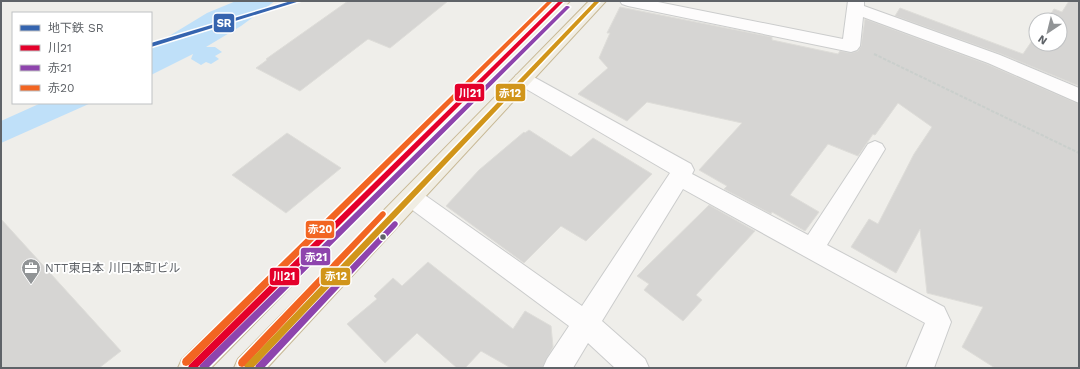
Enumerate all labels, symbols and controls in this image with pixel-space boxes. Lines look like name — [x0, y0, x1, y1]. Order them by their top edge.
legend — [12, 12, 152, 104]
north arrow — [1028, 12, 1068, 52]
line badge: SR — [213, 13, 235, 33]
text: SR — [217, 17, 232, 30]
text: 地下鉄 SR — [48, 21, 104, 35]
text: N — [1035, 32, 1050, 47]
text: 川21 — [48, 41, 72, 55]
text: 赤21 — [48, 61, 72, 75]
text: 赤20 — [48, 81, 74, 95]
line badge: 川21 — [454, 83, 485, 102]
line badge: 赤12 — [495, 83, 526, 102]
text: 川21 — [459, 87, 481, 100]
text: 赤12 — [499, 87, 522, 100]
line badge: 赤20 — [305, 220, 335, 239]
text: 赤20 — [308, 223, 332, 236]
unlabelled marker — [378, 232, 388, 242]
line badge: 赤21 — [300, 247, 331, 266]
text: 赤21 — [305, 251, 327, 264]
office icon: NTT東日本 川口本町ビル — [20, 257, 42, 285]
place label: NTT東日本 川口本町ビル — [45, 261, 180, 275]
line badge: 川21 — [269, 267, 300, 286]
line badge: 赤12 — [320, 267, 351, 286]
text: 川21 — [273, 270, 295, 283]
text: 赤12 — [325, 270, 348, 283]

